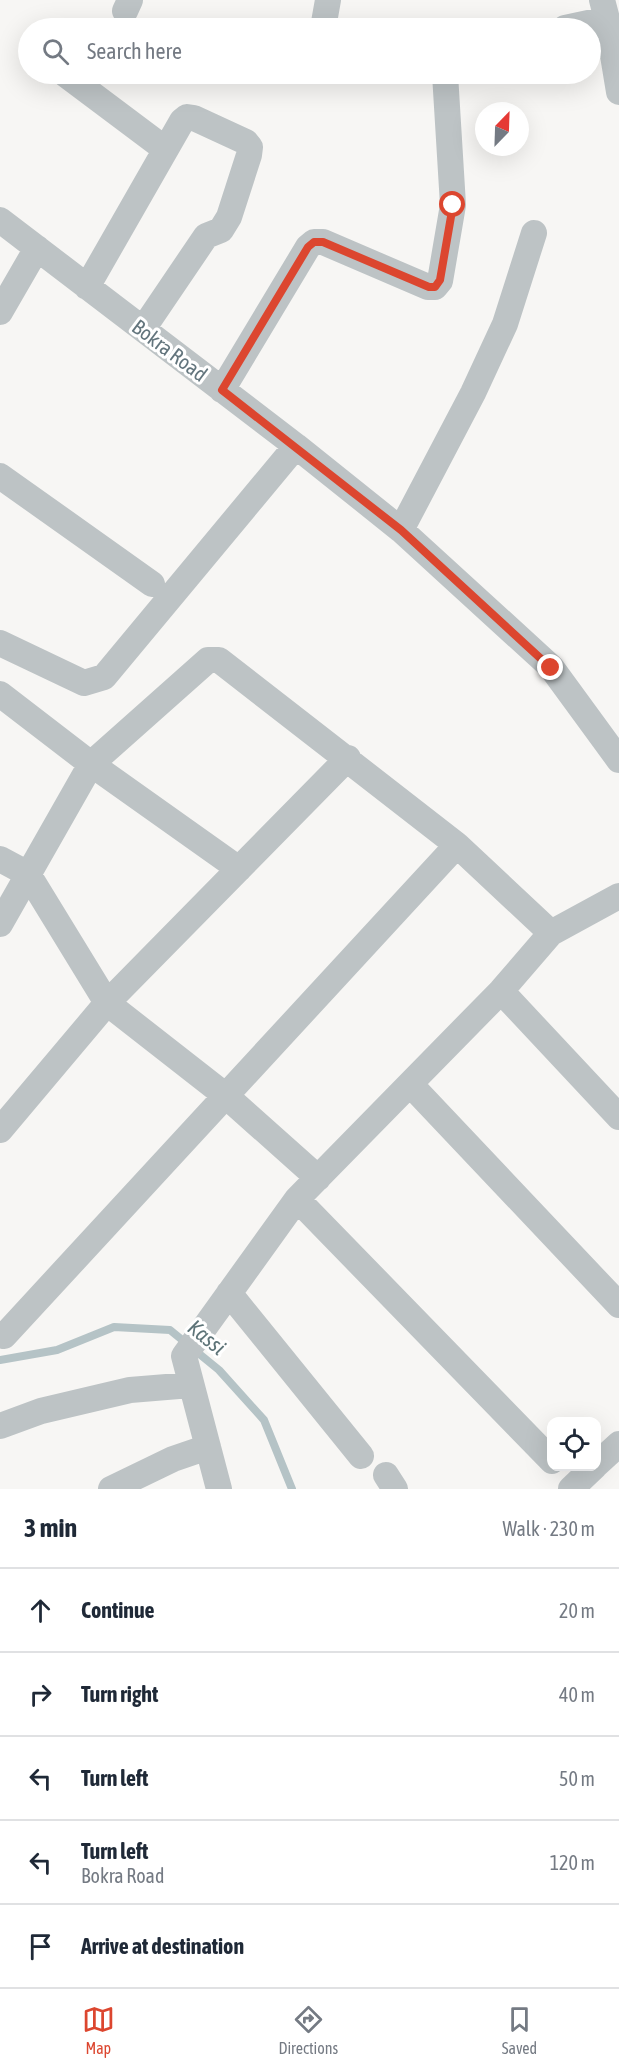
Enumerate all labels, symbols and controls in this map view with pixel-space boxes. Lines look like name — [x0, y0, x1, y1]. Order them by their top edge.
search box — [18, 18, 601, 84]
icon: search — [39, 35, 72, 68]
text: Search here — [87, 38, 182, 64]
north arrow — [475, 102, 529, 156]
route start — [439, 191, 465, 217]
street label: Bokra Road — [128, 314, 212, 386]
route end — [537, 654, 563, 680]
water label: Kassi — [183, 1314, 231, 1360]
map controls — [547, 1417, 601, 1471]
button: locate — [547, 1417, 601, 1471]
text: 3 min — [24, 1513, 77, 1543]
text: Walk · 230 m — [503, 1517, 595, 1540]
icon: ahead — [24, 1594, 57, 1627]
text: Continue — [81, 1597, 155, 1623]
text: 20 m — [559, 1599, 595, 1622]
icon: right — [24, 1678, 57, 1711]
text: Turn right — [81, 1681, 158, 1707]
text: 40 m — [559, 1683, 595, 1706]
icon: left — [24, 1762, 57, 1795]
text: Turn left — [81, 1765, 148, 1791]
text: 50 m — [559, 1767, 595, 1790]
text: Turn left — [81, 1838, 148, 1864]
icon: left — [24, 1846, 57, 1879]
text: 120 m — [550, 1851, 595, 1874]
text: Bokra Road — [81, 1864, 164, 1887]
icon: arrive — [24, 1930, 57, 1963]
text: Arrive at destination — [81, 1933, 244, 1959]
tab: Map — [82, 2003, 115, 2057]
tab: Directions — [278, 2003, 338, 2057]
tab: Saved — [502, 2003, 537, 2057]

